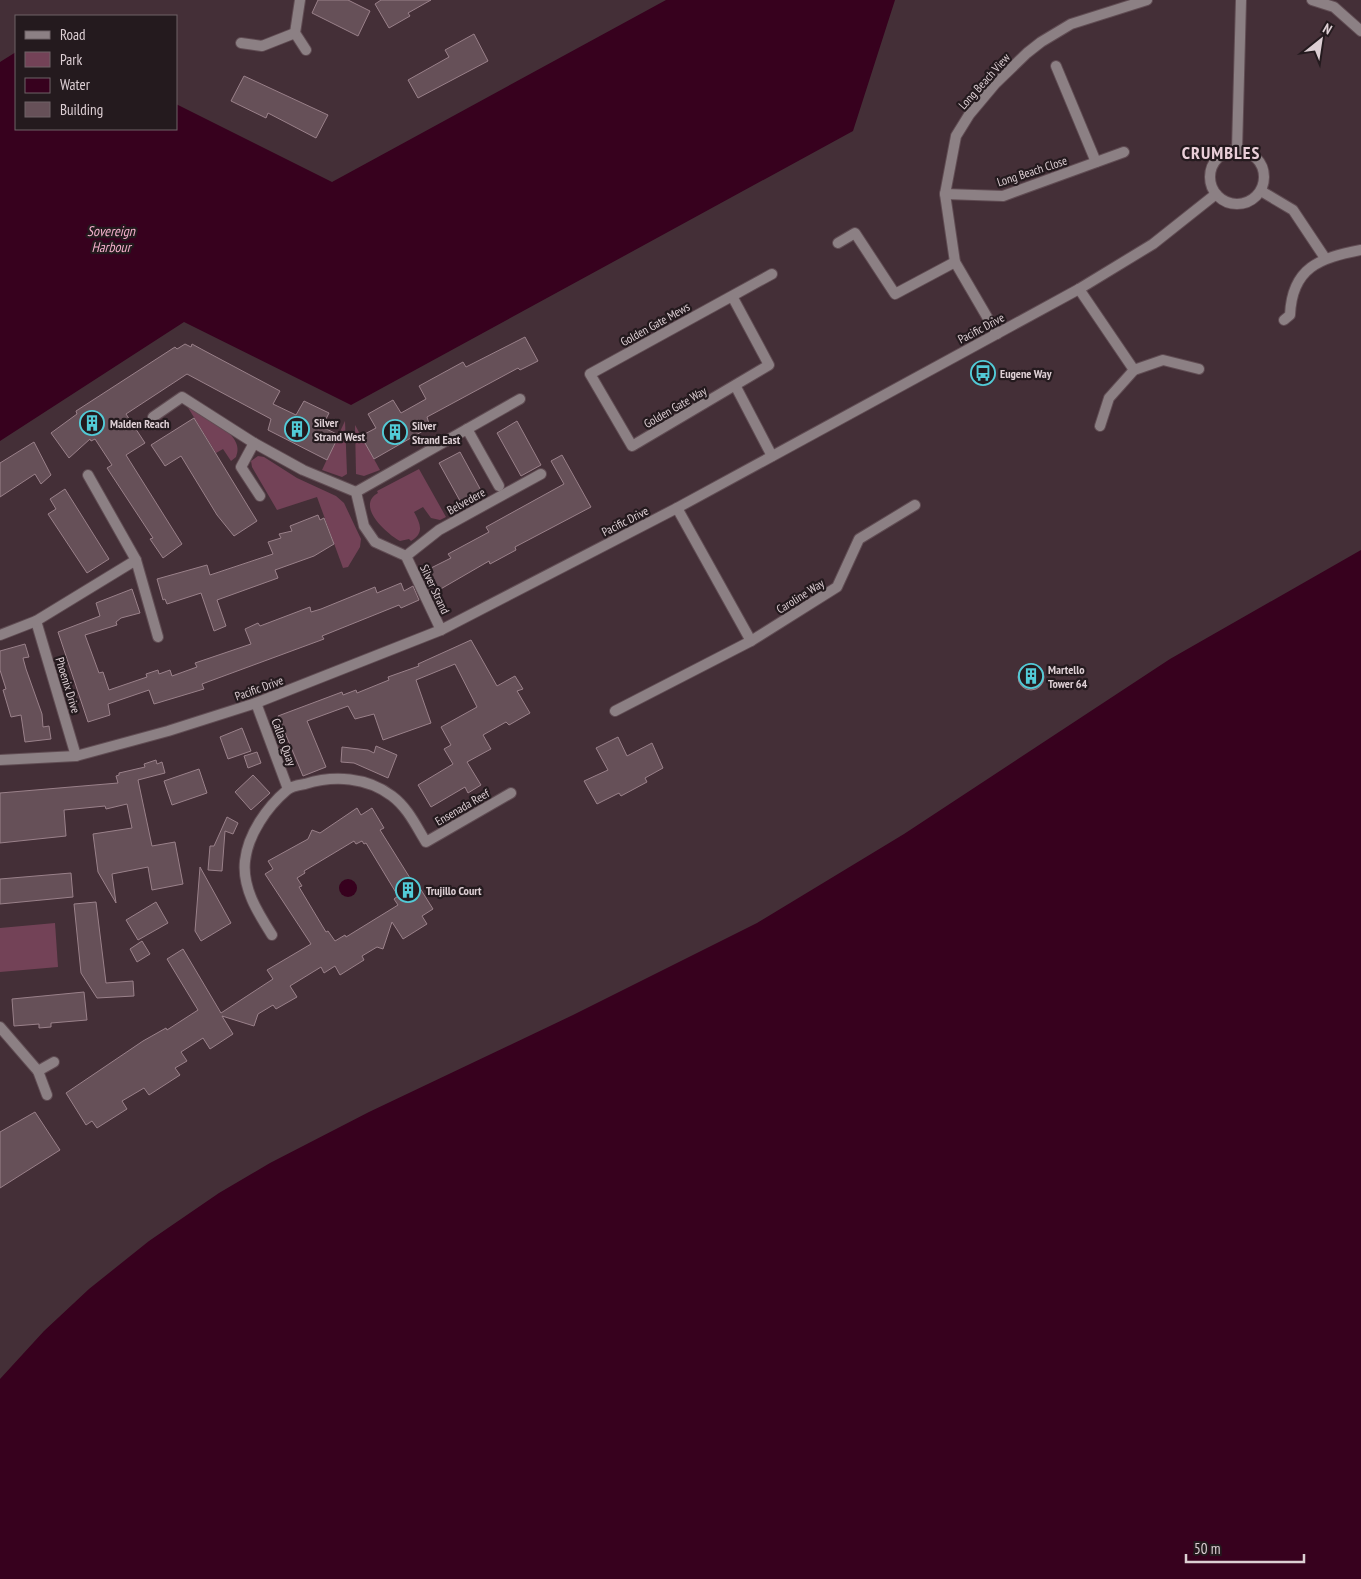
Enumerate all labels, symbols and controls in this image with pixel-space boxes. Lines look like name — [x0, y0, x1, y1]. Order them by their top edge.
legend — [15, 15, 178, 130]
north arrow — [1296, 15, 1346, 65]
text: N — [1320, 19, 1335, 38]
text: Road — [60, 25, 86, 44]
street label: Long Beach View — [955, 49, 1014, 112]
text: Park — [60, 50, 82, 69]
text: Water — [60, 75, 91, 94]
text: Building — [60, 100, 103, 119]
district label: CRUMBLES — [1182, 141, 1260, 164]
street label: Long Beach Close — [995, 153, 1069, 189]
water label: Sovereign Harbour — [87, 222, 136, 256]
street label: Golden Gate Mews — [618, 299, 692, 349]
street label: Pacific Drive — [955, 310, 1007, 346]
bus stop icon: Eugene Way — [970, 360, 996, 386]
place label: Eugene Way — [1000, 366, 1052, 381]
street label: Golden Gate Way — [641, 383, 709, 431]
building icon: Malden Reach — [79, 410, 105, 436]
place label: Silver Strand West — [314, 415, 366, 444]
place label: Malden Reach — [110, 416, 169, 431]
building icon: Silver Strand West — [284, 416, 310, 442]
place label: Silver Strand East — [412, 418, 461, 447]
building icon: Silver Strand East — [382, 419, 408, 445]
street label: Belvedere — [444, 484, 488, 518]
street label: Pacific Drive — [599, 503, 651, 539]
street label: Silver Strand — [417, 562, 453, 616]
street label: Caroline Way — [773, 575, 827, 617]
street label: Phoenix Drive — [52, 655, 84, 715]
place label: Martello Tower 64 — [1048, 662, 1088, 691]
building icon: Martello Tower 64 — [1018, 663, 1044, 689]
street label: Pacific Drive — [233, 672, 285, 704]
street label: Callao Quay — [269, 716, 300, 768]
street label: Ensenada Reef — [432, 785, 493, 829]
building icon: Trujillo Court — [395, 877, 421, 903]
place label: Trujillo Court — [426, 883, 482, 898]
scale bar — [1186, 1532, 1304, 1564]
text: 50 m — [1194, 1539, 1220, 1558]

